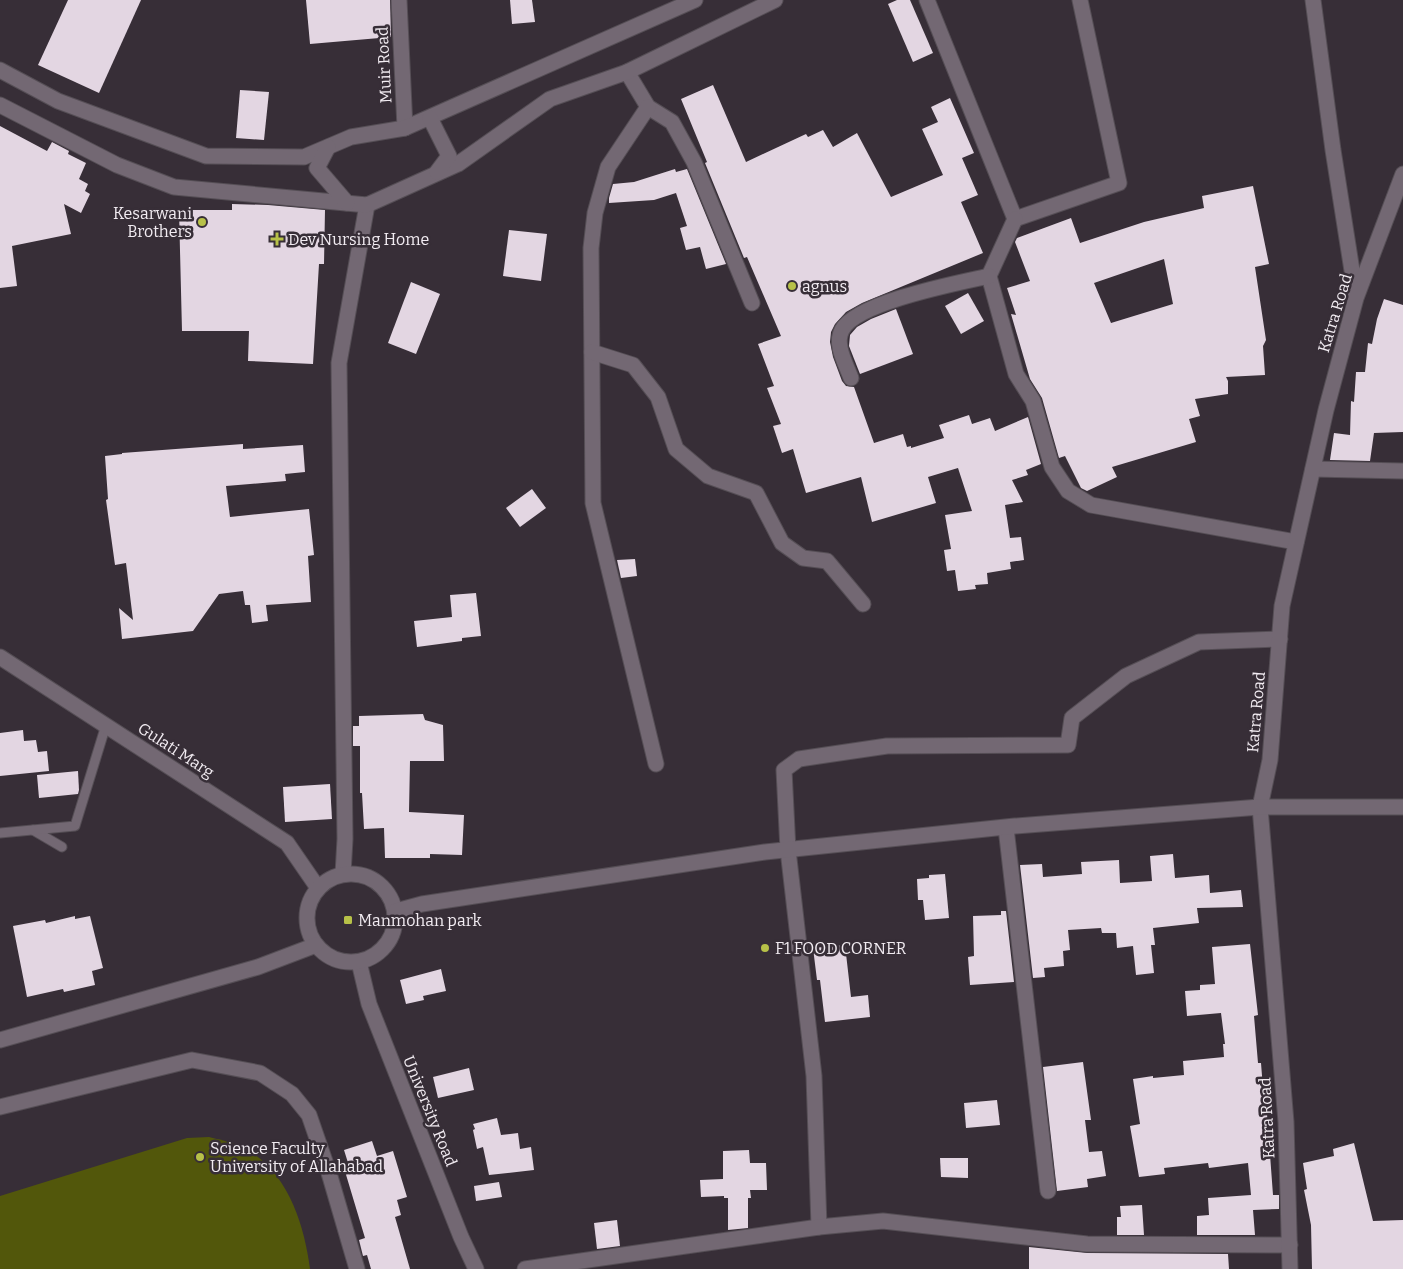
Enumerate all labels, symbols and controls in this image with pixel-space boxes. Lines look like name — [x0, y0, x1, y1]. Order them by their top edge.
street label: Muir Road — [372, 26, 395, 104]
place label: Kesarwani Brothers — [113, 204, 192, 241]
marker: Kesarwani Brothers — [196, 216, 208, 228]
place label: Dev Nursing Home — [288, 230, 429, 249]
marker: Dev Nursing Home — [270, 232, 284, 246]
street label: Katra Road — [1314, 271, 1356, 355]
place label: agnus — [802, 277, 847, 296]
marker: agnus — [786, 280, 798, 292]
street label: Katra Road — [1243, 670, 1269, 753]
street label: Gulati Marg — [134, 718, 218, 782]
place label: Manmohan park — [358, 911, 482, 930]
marker: Manmohan park — [342, 914, 354, 926]
place label: F1 FOOD CORNER — [775, 939, 907, 958]
marker: F1 FOOD CORNER — [759, 942, 771, 954]
street label: University Road — [399, 1053, 461, 1170]
street label: Katra Road — [1255, 1076, 1279, 1159]
place label: Science Faculty University of Allahabad — [210, 1139, 384, 1176]
marker: Science Faculty University of Allahabad — [194, 1151, 206, 1163]

